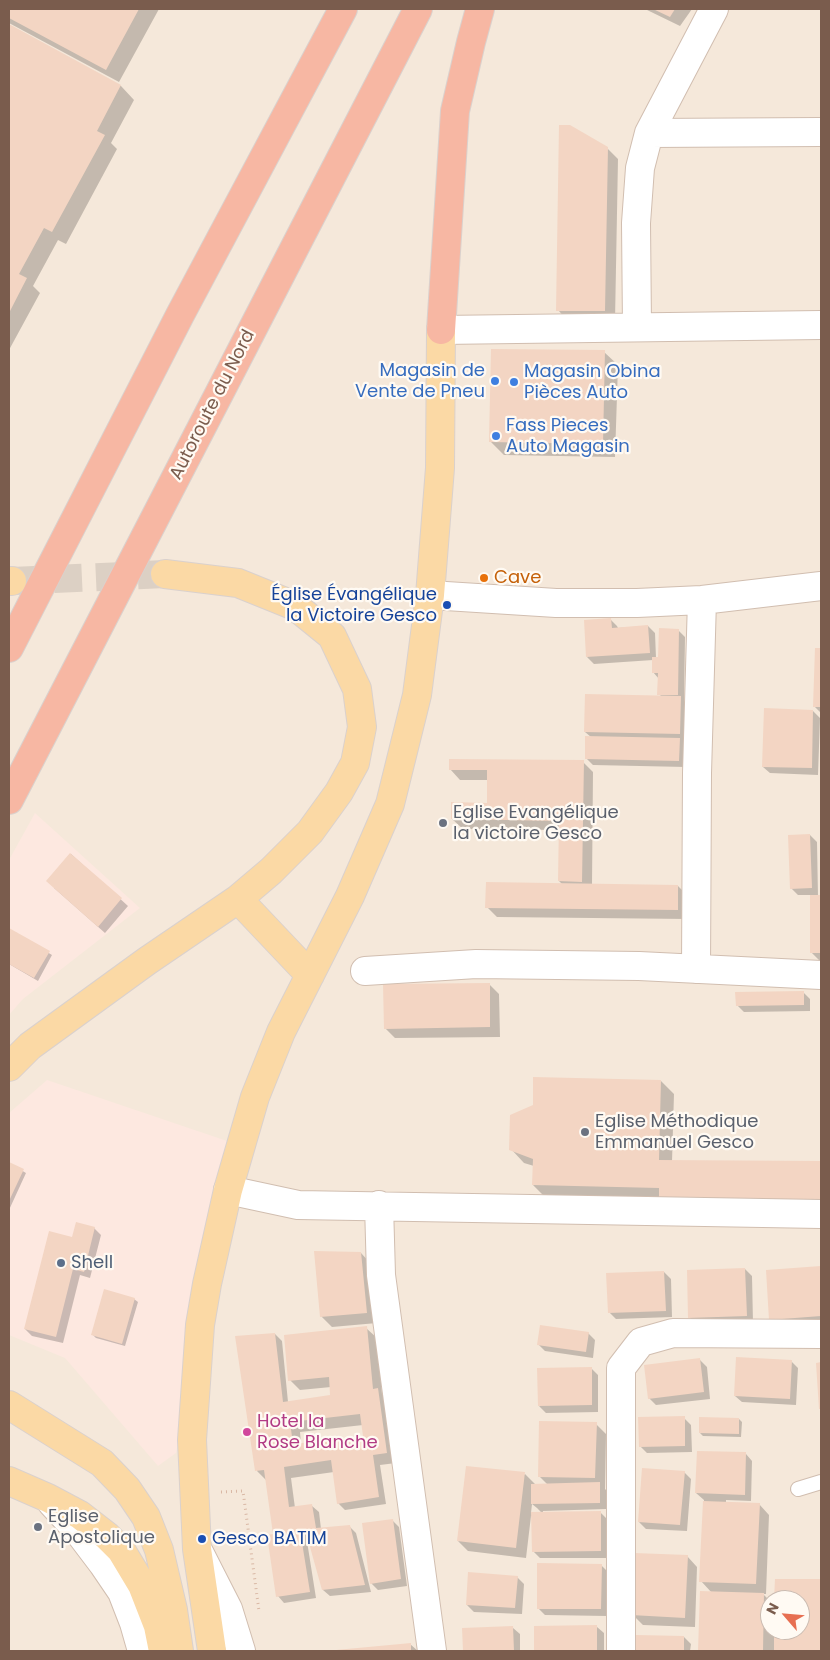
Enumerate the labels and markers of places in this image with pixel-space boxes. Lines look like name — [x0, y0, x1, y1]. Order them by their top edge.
place label: Magasin de Vente de Pneu — [355, 360, 485, 402]
place label: Magasin Obina Pièces Auto — [524, 361, 661, 404]
marker: Magasin de Vente de Pneu — [489, 375, 501, 387]
marker: Magasin Obina Pièces Auto — [508, 376, 520, 388]
place label: Fass Pieces Auto Magasin — [506, 415, 630, 458]
marker: Fass Pieces Auto Magasin — [490, 430, 502, 442]
place label: Cave — [494, 567, 541, 589]
marker: Cave — [478, 572, 490, 584]
place label: Église Évangélique la Victoire Gesco — [271, 584, 437, 626]
marker: Église Évangélique la Victoire Gesco — [441, 599, 453, 611]
place label: Eglise Evangélique la victoire Gesco — [453, 802, 619, 844]
marker: Eglise Evangélique la victoire Gesco — [437, 817, 449, 829]
place label: Eglise Méthodique Emmanuel Gesco — [595, 1111, 758, 1154]
marker: Eglise Méthodique Emmanuel Gesco — [579, 1126, 591, 1138]
place label: Shell — [71, 1252, 113, 1274]
marker: Shell — [55, 1257, 67, 1269]
place label: Hotel la Rose Blanche — [257, 1411, 378, 1454]
marker: Hotel la Rose Blanche — [241, 1426, 253, 1438]
place label: Eglise Apostolique — [48, 1506, 155, 1548]
marker: Eglise Apostolique — [32, 1521, 44, 1533]
place label: Gesco BATIM — [212, 1528, 327, 1550]
marker: Gesco BATIM — [196, 1533, 208, 1545]

